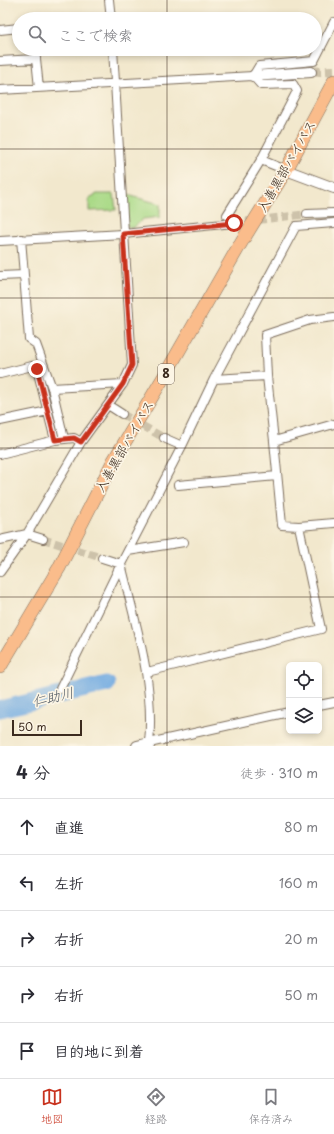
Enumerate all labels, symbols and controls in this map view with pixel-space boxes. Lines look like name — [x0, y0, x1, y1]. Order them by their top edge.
search box — [12, 12, 322, 56]
icon: search — [26, 23, 48, 45]
text: ここで検索 — [58, 23, 133, 46]
street label: 入善黒部バイパス — [251, 116, 320, 215]
route start — [225, 214, 243, 232]
route end — [28, 360, 46, 378]
road number: 8 — [158, 364, 174, 384]
street label: 入善黒部バイパス — [89, 396, 158, 495]
map controls — [286, 662, 322, 734]
button: locate — [286, 662, 322, 698]
water label: 仁助川 — [30, 682, 76, 711]
button: layers — [286, 698, 322, 734]
scale bar — [12, 718, 82, 737]
text: 50 m — [18, 718, 47, 735]
text: 4 分 — [16, 759, 50, 785]
text: 徒歩 · 310 m — [241, 763, 318, 782]
text: 直進 — [54, 815, 84, 838]
icon: ahead — [16, 816, 38, 838]
text: 80 m — [284, 817, 318, 836]
text: 左折 — [54, 871, 84, 894]
icon: left — [16, 872, 38, 894]
text: 160 m — [279, 873, 318, 892]
text: 右折 — [54, 927, 84, 950]
icon: right — [16, 928, 38, 950]
text: 20 m — [284, 929, 318, 948]
text: 右折 — [54, 983, 84, 1006]
icon: right — [16, 984, 38, 1006]
text: 50 m — [284, 985, 318, 1004]
text: 目的地に到着 — [54, 1039, 144, 1062]
icon: arrive — [16, 1040, 38, 1062]
tab: 地図 — [41, 1086, 63, 1127]
tab: 経路 — [145, 1086, 167, 1127]
tab: 保存済み — [249, 1086, 293, 1127]

